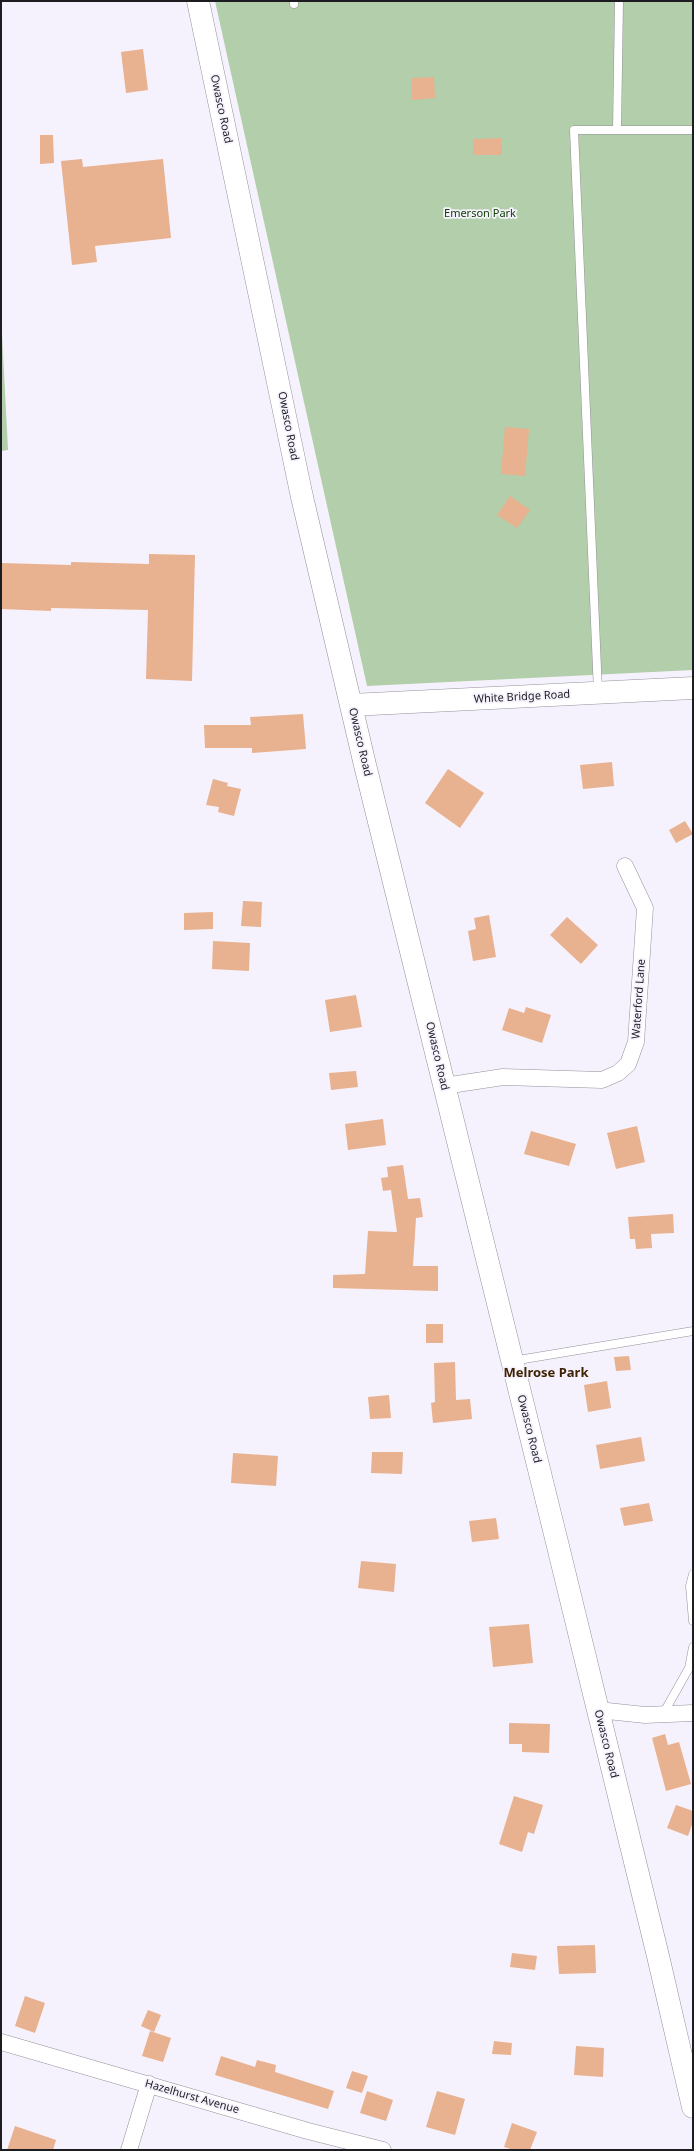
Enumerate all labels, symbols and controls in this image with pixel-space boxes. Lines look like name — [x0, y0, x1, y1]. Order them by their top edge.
street label: Owasco Road — [207, 73, 235, 145]
park label: Emerson Park — [444, 207, 516, 221]
street label: Owasco Road — [275, 390, 301, 462]
street label: White Bridge Road — [473, 688, 571, 706]
street label: Owasco Road — [346, 706, 374, 778]
street label: Waterford Lane — [630, 959, 648, 1039]
street label: Owasco Road — [423, 1020, 451, 1092]
district label: Melrose Park — [504, 1365, 588, 1381]
street label: Owasco Road — [514, 1393, 544, 1465]
street label: Owasco Road — [591, 1708, 621, 1780]
street label: Hazelhurst Avenue — [143, 2077, 241, 2117]

